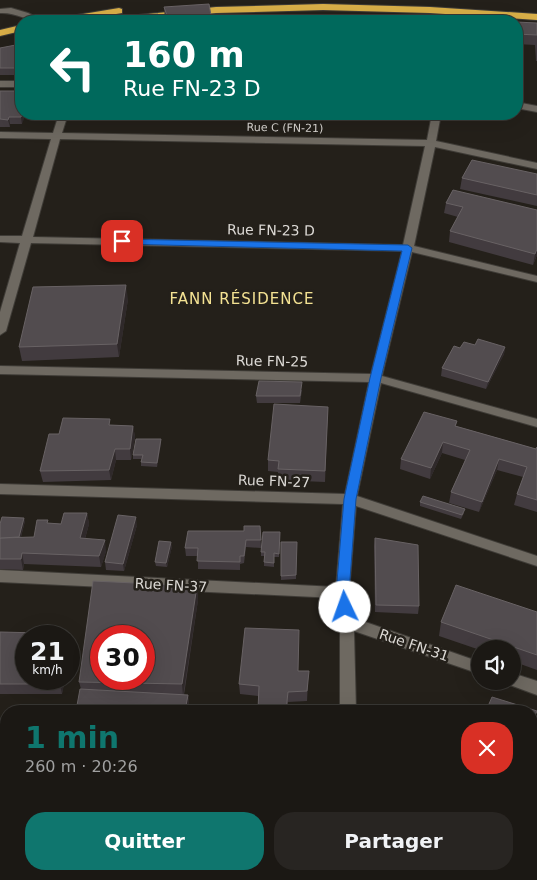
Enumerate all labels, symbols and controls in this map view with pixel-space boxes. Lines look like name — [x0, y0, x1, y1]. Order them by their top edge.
icon: left — [40, 35, 105, 100]
text: 160 m — [123, 35, 245, 75]
text: Rue FN-23 D — [123, 76, 261, 101]
street label: Rue C (FN-21) — [247, 121, 323, 135]
pin — [101, 220, 143, 262]
street label: Rue FN-23 D — [227, 221, 315, 239]
icon: arrive — [108, 227, 136, 255]
district label: FANN RÉSIDENCE — [170, 289, 314, 308]
street label: Rue FN-25 — [236, 352, 308, 370]
street label: Rue FN-27 — [238, 472, 310, 490]
street label: Rue FN-37 — [134, 575, 208, 595]
position arrow — [318, 580, 370, 632]
speed limit sign: 30 — [90, 625, 155, 690]
street label: Rue FN-31 — [377, 626, 451, 664]
text: 21 — [30, 637, 65, 666]
map controls — [471, 640, 521, 690]
button: sound — [471, 640, 521, 690]
text: km/h — [32, 663, 63, 677]
text: 1 min — [25, 720, 119, 755]
button: close — [461, 722, 513, 774]
text: 260 m · 20:26 — [25, 757, 138, 776]
button: Quitter — [25, 812, 264, 870]
button: Partager — [274, 812, 513, 870]

